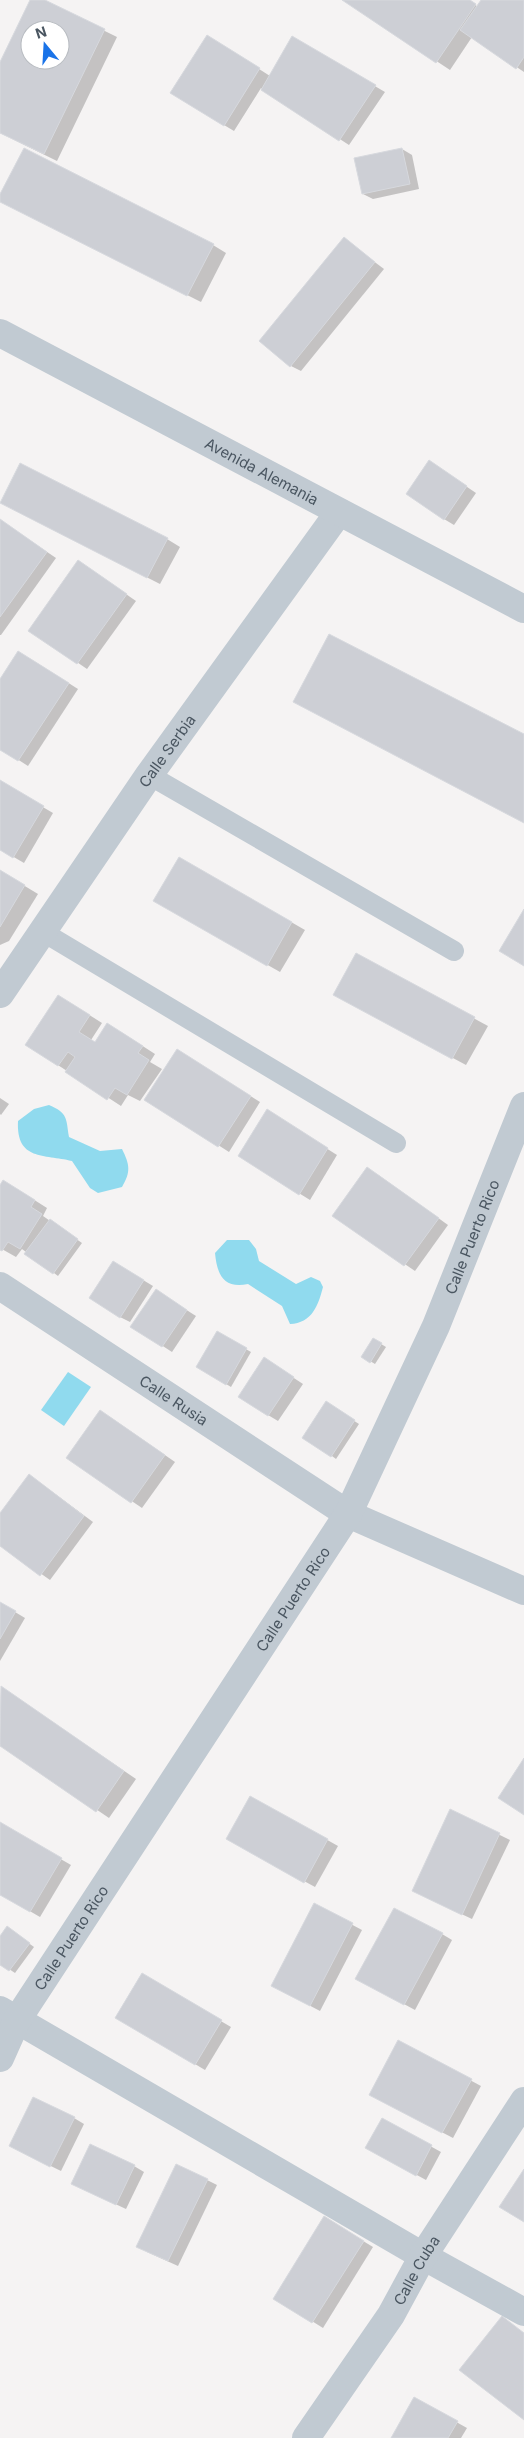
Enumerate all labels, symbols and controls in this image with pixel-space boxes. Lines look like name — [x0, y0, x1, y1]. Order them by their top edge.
north arrow — [20, 20, 70, 70]
text: N — [33, 22, 49, 42]
street label: Avenida Alemania — [202, 433, 322, 509]
street label: Calle Serbia — [134, 710, 199, 791]
street label: Calle Puerto Rico — [440, 1177, 503, 1297]
street label: Calle Rusia — [136, 1371, 212, 1429]
street label: Calle Puerto Rico — [251, 1543, 334, 1655]
street label: Calle Puerto Rico — [30, 1882, 112, 1994]
street label: Calle Cuba — [389, 2232, 444, 2308]

